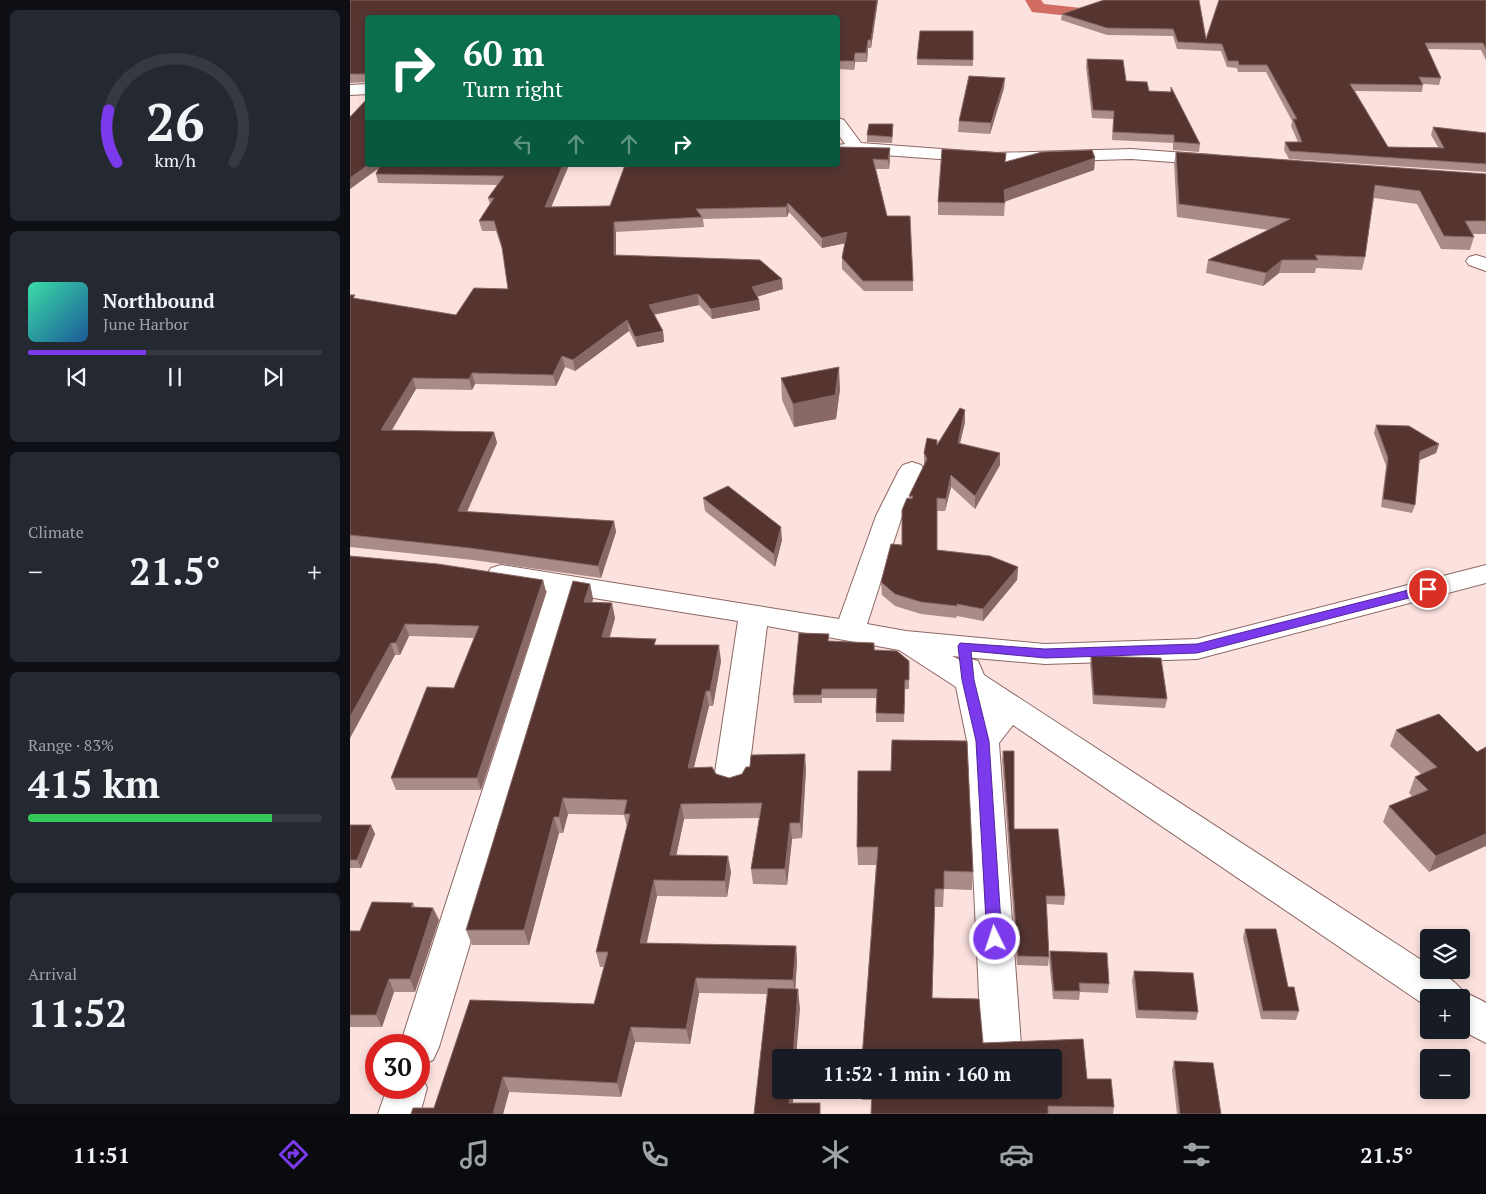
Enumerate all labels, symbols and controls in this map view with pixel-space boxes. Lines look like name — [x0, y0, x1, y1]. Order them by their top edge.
text: 60 m — [463, 30, 544, 76]
icon: right — [380, 35, 445, 100]
text: Turn right — [463, 74, 563, 103]
text: 26 — [146, 87, 204, 156]
icon: left — [509, 130, 537, 158]
icon: ahead — [562, 130, 590, 158]
icon: ahead — [615, 130, 643, 158]
icon: right — [668, 130, 696, 158]
text: km/h — [154, 148, 196, 172]
text: Northbound — [103, 288, 215, 313]
text: June Harbor — [103, 313, 189, 335]
icon: previous — [63, 363, 91, 391]
icon: pause — [161, 363, 189, 391]
icon: next — [259, 363, 287, 391]
text: Climate — [28, 521, 84, 543]
text: 21.5° — [129, 546, 221, 596]
text: − — [28, 553, 43, 590]
text: + — [307, 553, 322, 590]
pin — [1407, 568, 1449, 610]
icon: arrive — [1414, 575, 1442, 603]
text: Range · 83% — [28, 734, 114, 756]
text: 415 km — [28, 759, 160, 809]
position arrow — [968, 912, 1020, 964]
map controls — [1420, 929, 1470, 1099]
button: layers — [1420, 929, 1470, 979]
text: Arrival — [28, 963, 77, 985]
text: 11:52 — [28, 988, 127, 1038]
button: + — [1420, 989, 1470, 1039]
speed limit sign: 30 — [365, 1034, 430, 1099]
button: − — [1420, 1049, 1470, 1099]
text: 11:52 · 1 min · 160 m — [823, 1061, 1011, 1086]
icon: directions — [276, 1137, 311, 1172]
icon: music — [457, 1137, 492, 1172]
icon: phone — [637, 1137, 672, 1172]
icon: climate — [818, 1137, 853, 1172]
icon: car — [999, 1137, 1034, 1172]
icon: filters — [1179, 1137, 1214, 1172]
text: 11:51 — [73, 1140, 130, 1169]
text: 21.5° — [1360, 1140, 1413, 1169]

